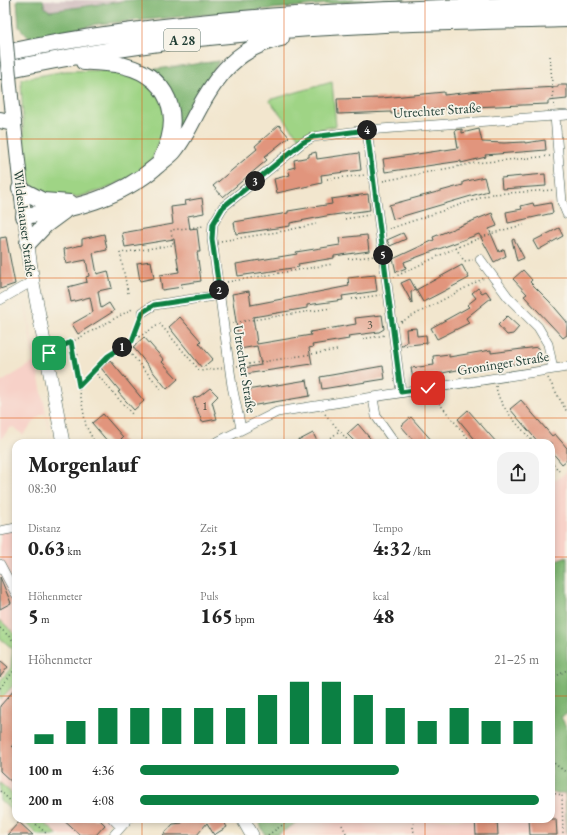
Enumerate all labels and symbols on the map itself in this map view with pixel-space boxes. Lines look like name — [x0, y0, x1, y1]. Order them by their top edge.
road number: A 28 — [164, 29, 200, 51]
street label: Utrechter Straße — [392, 98, 482, 122]
pin: 4 — [357, 120, 377, 140]
street label: Wildeshauser Straße — [10, 168, 41, 278]
pin: 3 — [245, 171, 265, 191]
pin: 5 — [373, 245, 393, 265]
pin: 2 — [209, 280, 229, 300]
house number: 3 — [367, 317, 373, 333]
street label: Utrechter Straße — [229, 324, 261, 415]
pin — [32, 336, 66, 370]
pin: 1 — [112, 337, 132, 357]
street label: Groninger Straße — [456, 347, 551, 379]
pin — [411, 371, 445, 405]
house number: 1 — [202, 398, 208, 414]

